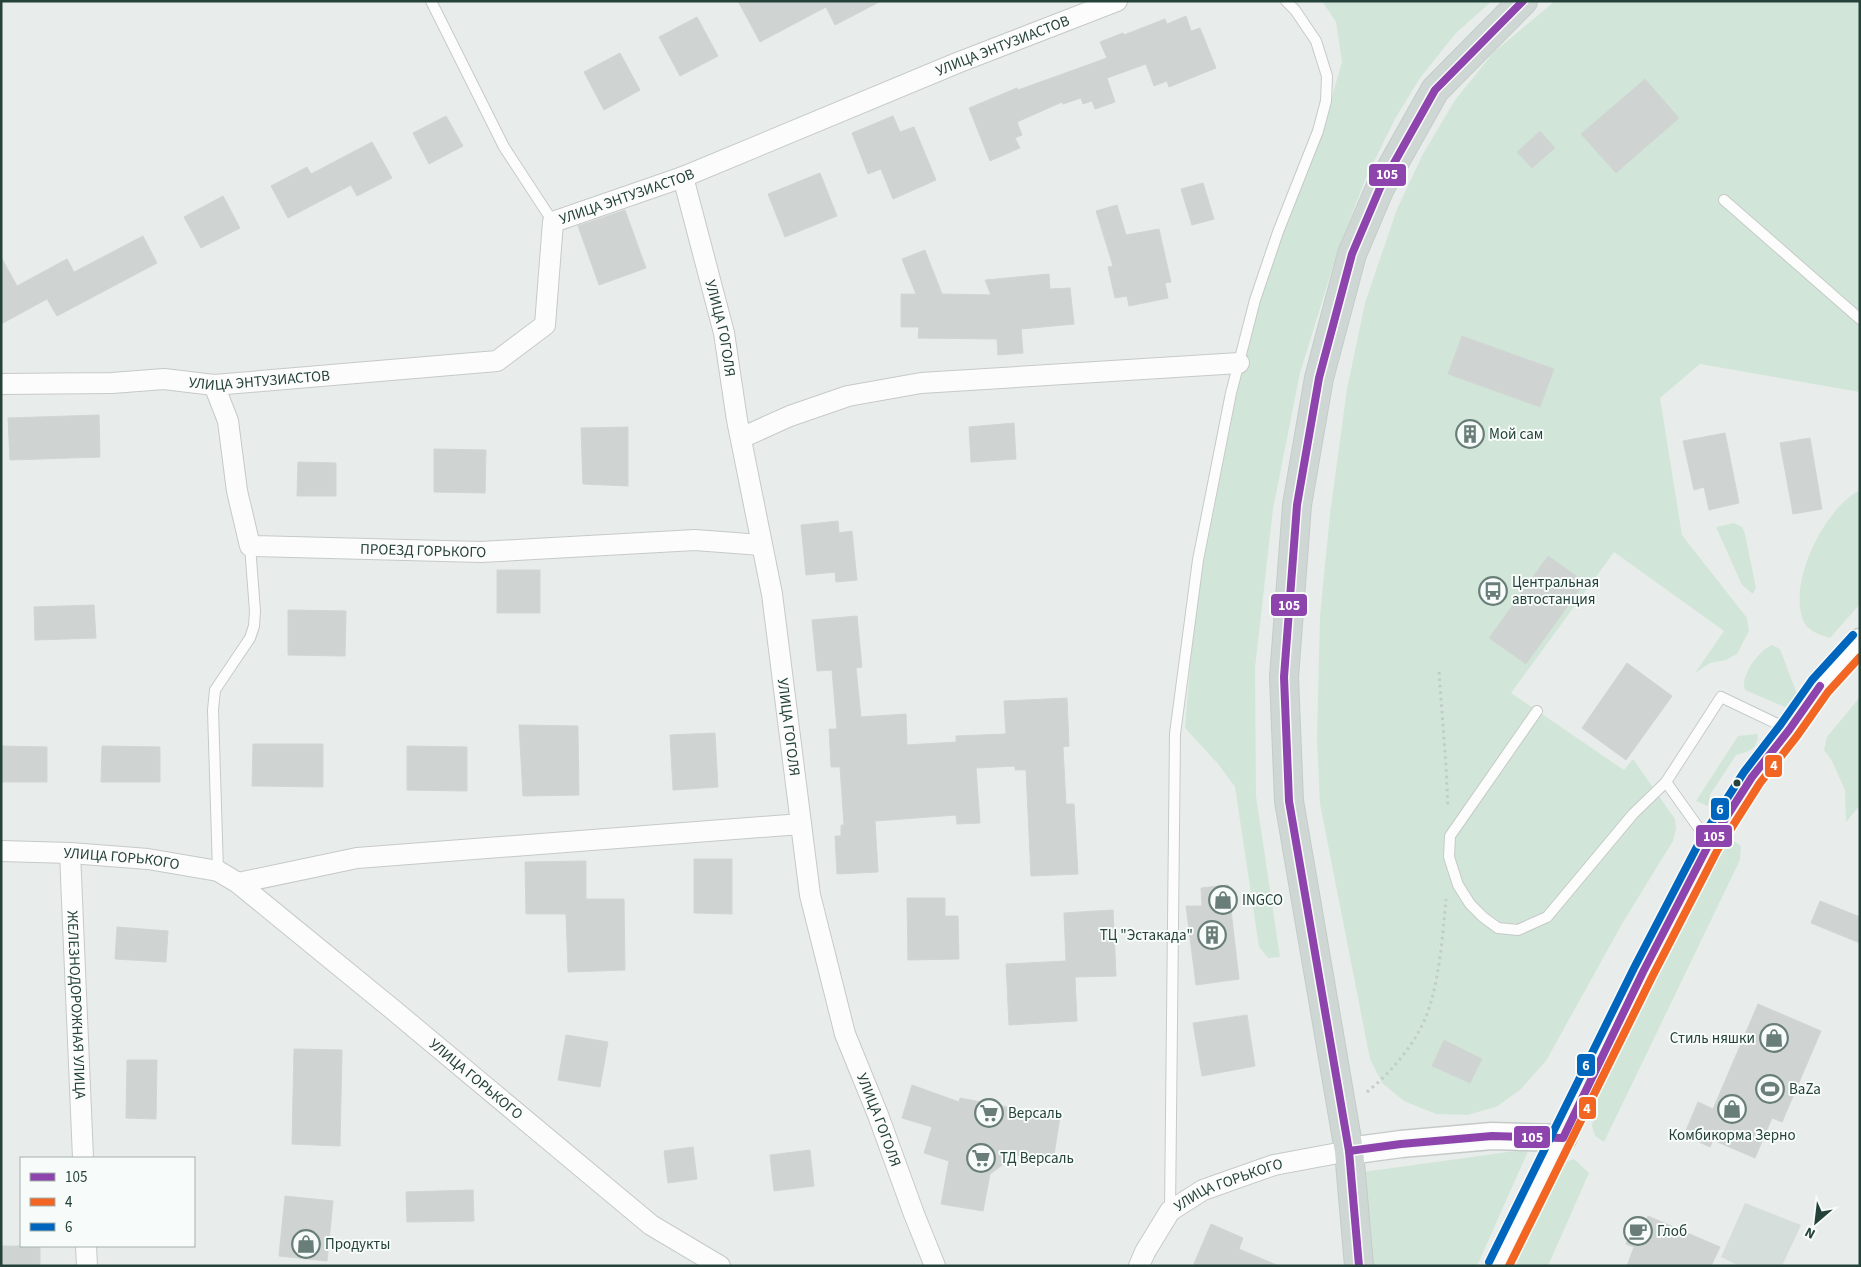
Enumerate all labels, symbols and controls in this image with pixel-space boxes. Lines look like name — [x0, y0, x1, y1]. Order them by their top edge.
street label: УЛИЦА ЭНТУЗИАСТОВ — [933, 10, 1073, 82]
street label: УЛИЦА ЭНТУЗИАСТОВ — [557, 163, 698, 230]
line badge: 105 — [1368, 163, 1407, 187]
text: 105 — [1376, 165, 1398, 185]
street label: УЛИЦА ГОГОЛЯ — [699, 278, 740, 378]
street label: УЛИЦА ЭНТУЗИАСТОВ — [188, 365, 331, 396]
building icon: Мой сам — [1455, 419, 1485, 449]
place label: Мой сам — [1489, 424, 1543, 445]
street label: ПРОЕЗД ГОРЬКОГО — [360, 539, 487, 563]
place label: Центральная автостанция — [1512, 572, 1599, 610]
bus stop icon: Центральная автостанция — [1478, 576, 1508, 606]
line badge: 105 — [1270, 593, 1308, 617]
text: 105 — [1278, 596, 1300, 616]
street label: УЛИЦА ГОГОЛЯ — [772, 677, 805, 778]
line badge: 4 — [1764, 754, 1783, 778]
text: 4 — [1770, 756, 1778, 776]
unlabelled marker — [1732, 778, 1742, 788]
line badge: 6 — [1710, 797, 1730, 821]
text: 6 — [1716, 800, 1724, 820]
line badge: 105 — [1695, 824, 1733, 848]
text: 105 — [1703, 827, 1725, 847]
street label: УЛИЦА ГОРЬКОГО — [63, 843, 181, 875]
shop icon: INGCO — [1208, 885, 1238, 915]
place label: INGCO — [1242, 890, 1283, 911]
street label: ЖЕЛЕЗНОДОРОЖНАЯ УЛИЦА — [61, 910, 91, 1100]
building icon: ТЦ "Эстакада" — [1197, 920, 1227, 950]
place label: ТЦ "Эстакада" — [1100, 925, 1193, 946]
shop icon: Стиль няшки — [1759, 1023, 1789, 1053]
place label: Стиль няшки — [1670, 1028, 1755, 1049]
street label: УЛИЦА ГОРЬКОГО — [424, 1034, 527, 1125]
line badge: 6 — [1576, 1053, 1596, 1077]
text: 6 — [1582, 1056, 1590, 1076]
street label: УЛИЦА ГОГОЛЯ — [851, 1070, 906, 1170]
sports icon: BaZa — [1755, 1074, 1785, 1104]
place label: BaZa — [1789, 1079, 1821, 1100]
shop icon: Комбикорма Зерно — [1717, 1094, 1747, 1124]
line badge: 4 — [1578, 1096, 1597, 1120]
supermarket icon: Версаль — [974, 1098, 1004, 1128]
text: 4 — [1583, 1099, 1591, 1119]
place label: Версаль — [1008, 1103, 1062, 1124]
line badge: 105 — [1513, 1125, 1551, 1149]
place label: Комбикорма Зерно — [1668, 1125, 1796, 1146]
text: 105 — [1521, 1128, 1543, 1148]
supermarket icon: ТД Версаль — [966, 1143, 996, 1173]
place label: ТД Версаль — [1000, 1148, 1074, 1169]
street label: УЛИЦА ГОРЬКОГО — [1170, 1154, 1284, 1217]
legend — [20, 1157, 195, 1247]
text: 105 — [65, 1167, 87, 1188]
text: 4 — [65, 1192, 73, 1213]
north arrow — [1791, 1197, 1841, 1247]
cafe icon: Глоб — [1623, 1216, 1653, 1246]
text: 6 — [65, 1217, 72, 1238]
place label: Глоб — [1657, 1221, 1687, 1242]
text: N — [1802, 1222, 1819, 1244]
shop icon: Продукты — [291, 1229, 321, 1259]
place label: Продукты — [325, 1234, 390, 1255]

